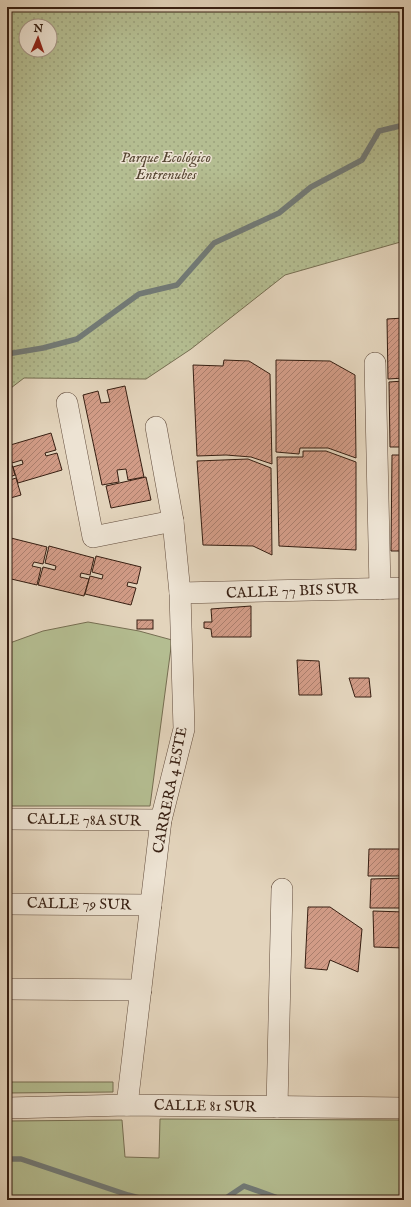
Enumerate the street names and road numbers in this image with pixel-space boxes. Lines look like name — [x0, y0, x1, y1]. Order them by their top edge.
street label: CALLE 77 BIS SUR — [226, 579, 359, 603]
street label: CARRERA 4 ESTE — [148, 725, 192, 855]
street label: CALLE 78A SUR — [27, 810, 142, 831]
street label: CALLE 79 SUR — [27, 894, 132, 914]
street label: CALLE 81 SUR — [154, 1096, 257, 1116]

